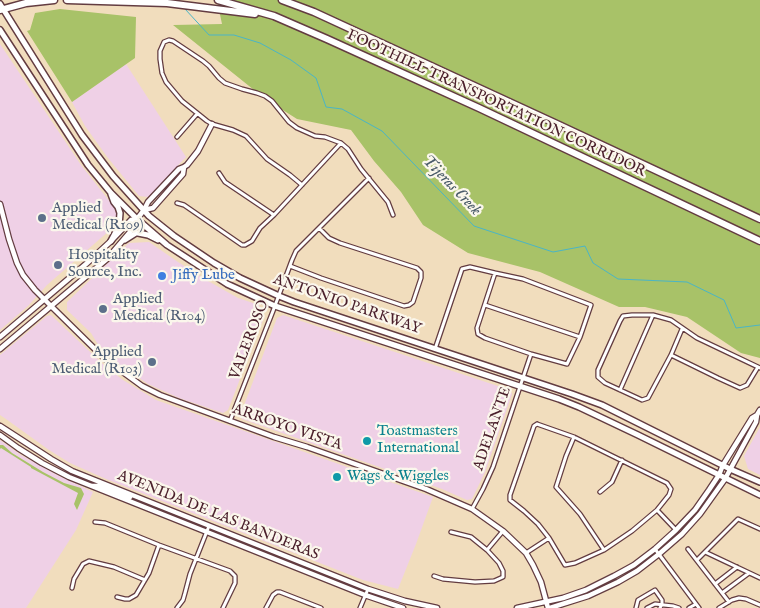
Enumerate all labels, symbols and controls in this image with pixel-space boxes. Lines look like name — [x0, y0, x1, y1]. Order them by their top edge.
street label: FOOTHILL TRANSPORTATION CORRIDOR — [344, 27, 648, 181]
water label: Tijeras Creek — [417, 152, 485, 220]
place label: Applied Medical (R109) — [52, 200, 144, 235]
marker: Applied Medical (R109) — [36, 212, 48, 224]
place label: Hospitality Source, Inc. — [68, 247, 142, 282]
marker: Hospitality Source, Inc. — [52, 259, 64, 271]
place label: Jiffy Lube — [172, 267, 235, 285]
marker: Jiffy Lube — [156, 270, 168, 282]
street label: ANTONIO PARKWAY — [271, 271, 423, 339]
place label: Applied Medical (R104) — [113, 291, 205, 326]
street label: VALEROSO — [227, 298, 273, 382]
marker: Applied Medical (R104) — [97, 303, 109, 315]
place label: Applied Medical (R103) — [51, 344, 142, 379]
marker: Applied Medical (R103) — [146, 356, 158, 368]
street label: ADELANTE — [470, 385, 516, 473]
street label: ARROYO VISTA — [230, 401, 344, 455]
place label: Toastmasters International — [377, 423, 459, 458]
marker: Toastmasters International — [361, 435, 373, 447]
street label: AVENIDA DE LAS BANDERAS — [114, 467, 322, 565]
place label: Wags & Wiggles — [347, 468, 449, 486]
marker: Wags & Wiggles — [331, 471, 343, 483]

